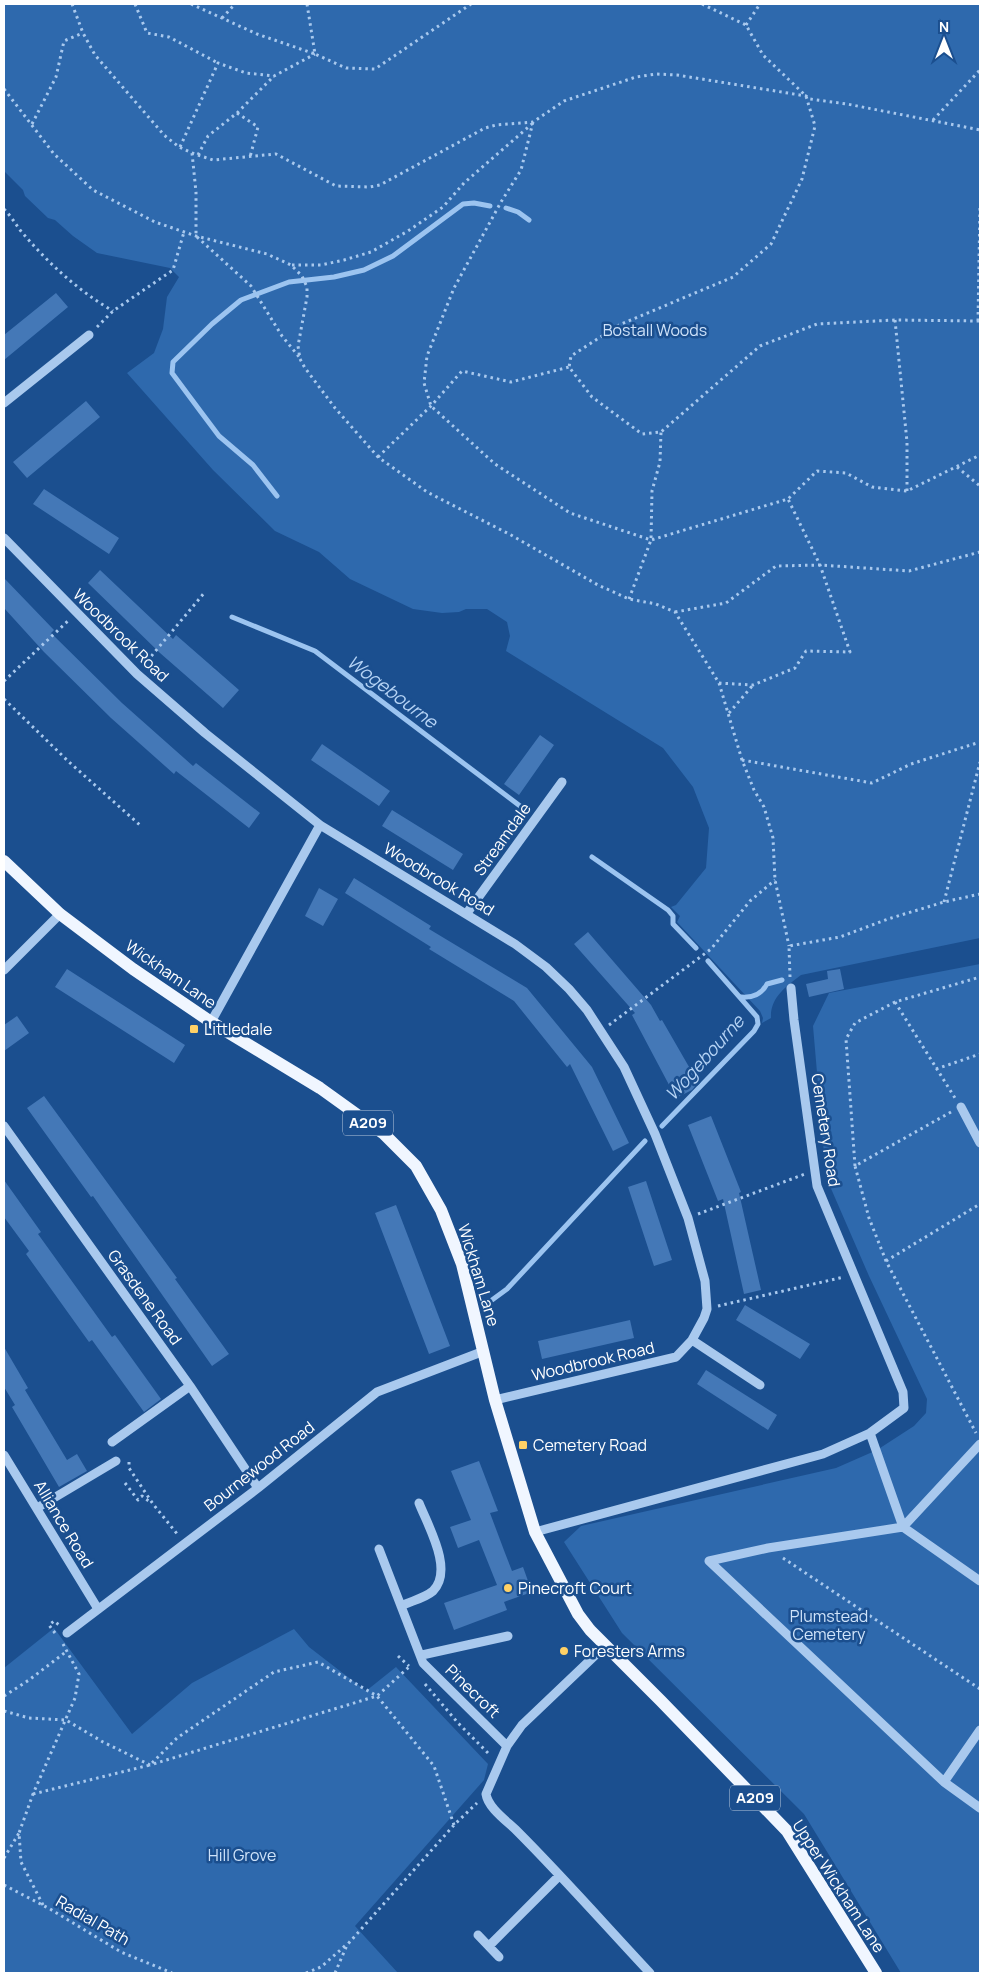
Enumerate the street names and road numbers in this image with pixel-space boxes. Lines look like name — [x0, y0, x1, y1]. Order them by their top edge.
street label: Woodbrook Road — [68, 584, 174, 686]
street label: Streamdale — [468, 798, 536, 880]
street label: Woodbrook Road — [380, 837, 498, 921]
street label: Wickham Lane — [121, 935, 221, 1013]
street label: Cemetery Road — [806, 1072, 846, 1188]
road number: A209 — [343, 1110, 393, 1136]
street label: Wickham Lane — [453, 1221, 505, 1329]
street label: Grasdene Road — [103, 1245, 187, 1349]
street label: Woodbrook Road — [529, 1336, 657, 1386]
street label: Bournewood Road — [199, 1416, 319, 1516]
street label: Alliance Road — [29, 1476, 99, 1572]
street label: Pinecroft — [441, 1659, 505, 1723]
road number: A209 — [730, 1786, 780, 1810]
street label: Upper Wickham Lane — [788, 1815, 890, 1957]
street label: Radial Path — [52, 1890, 134, 1950]

